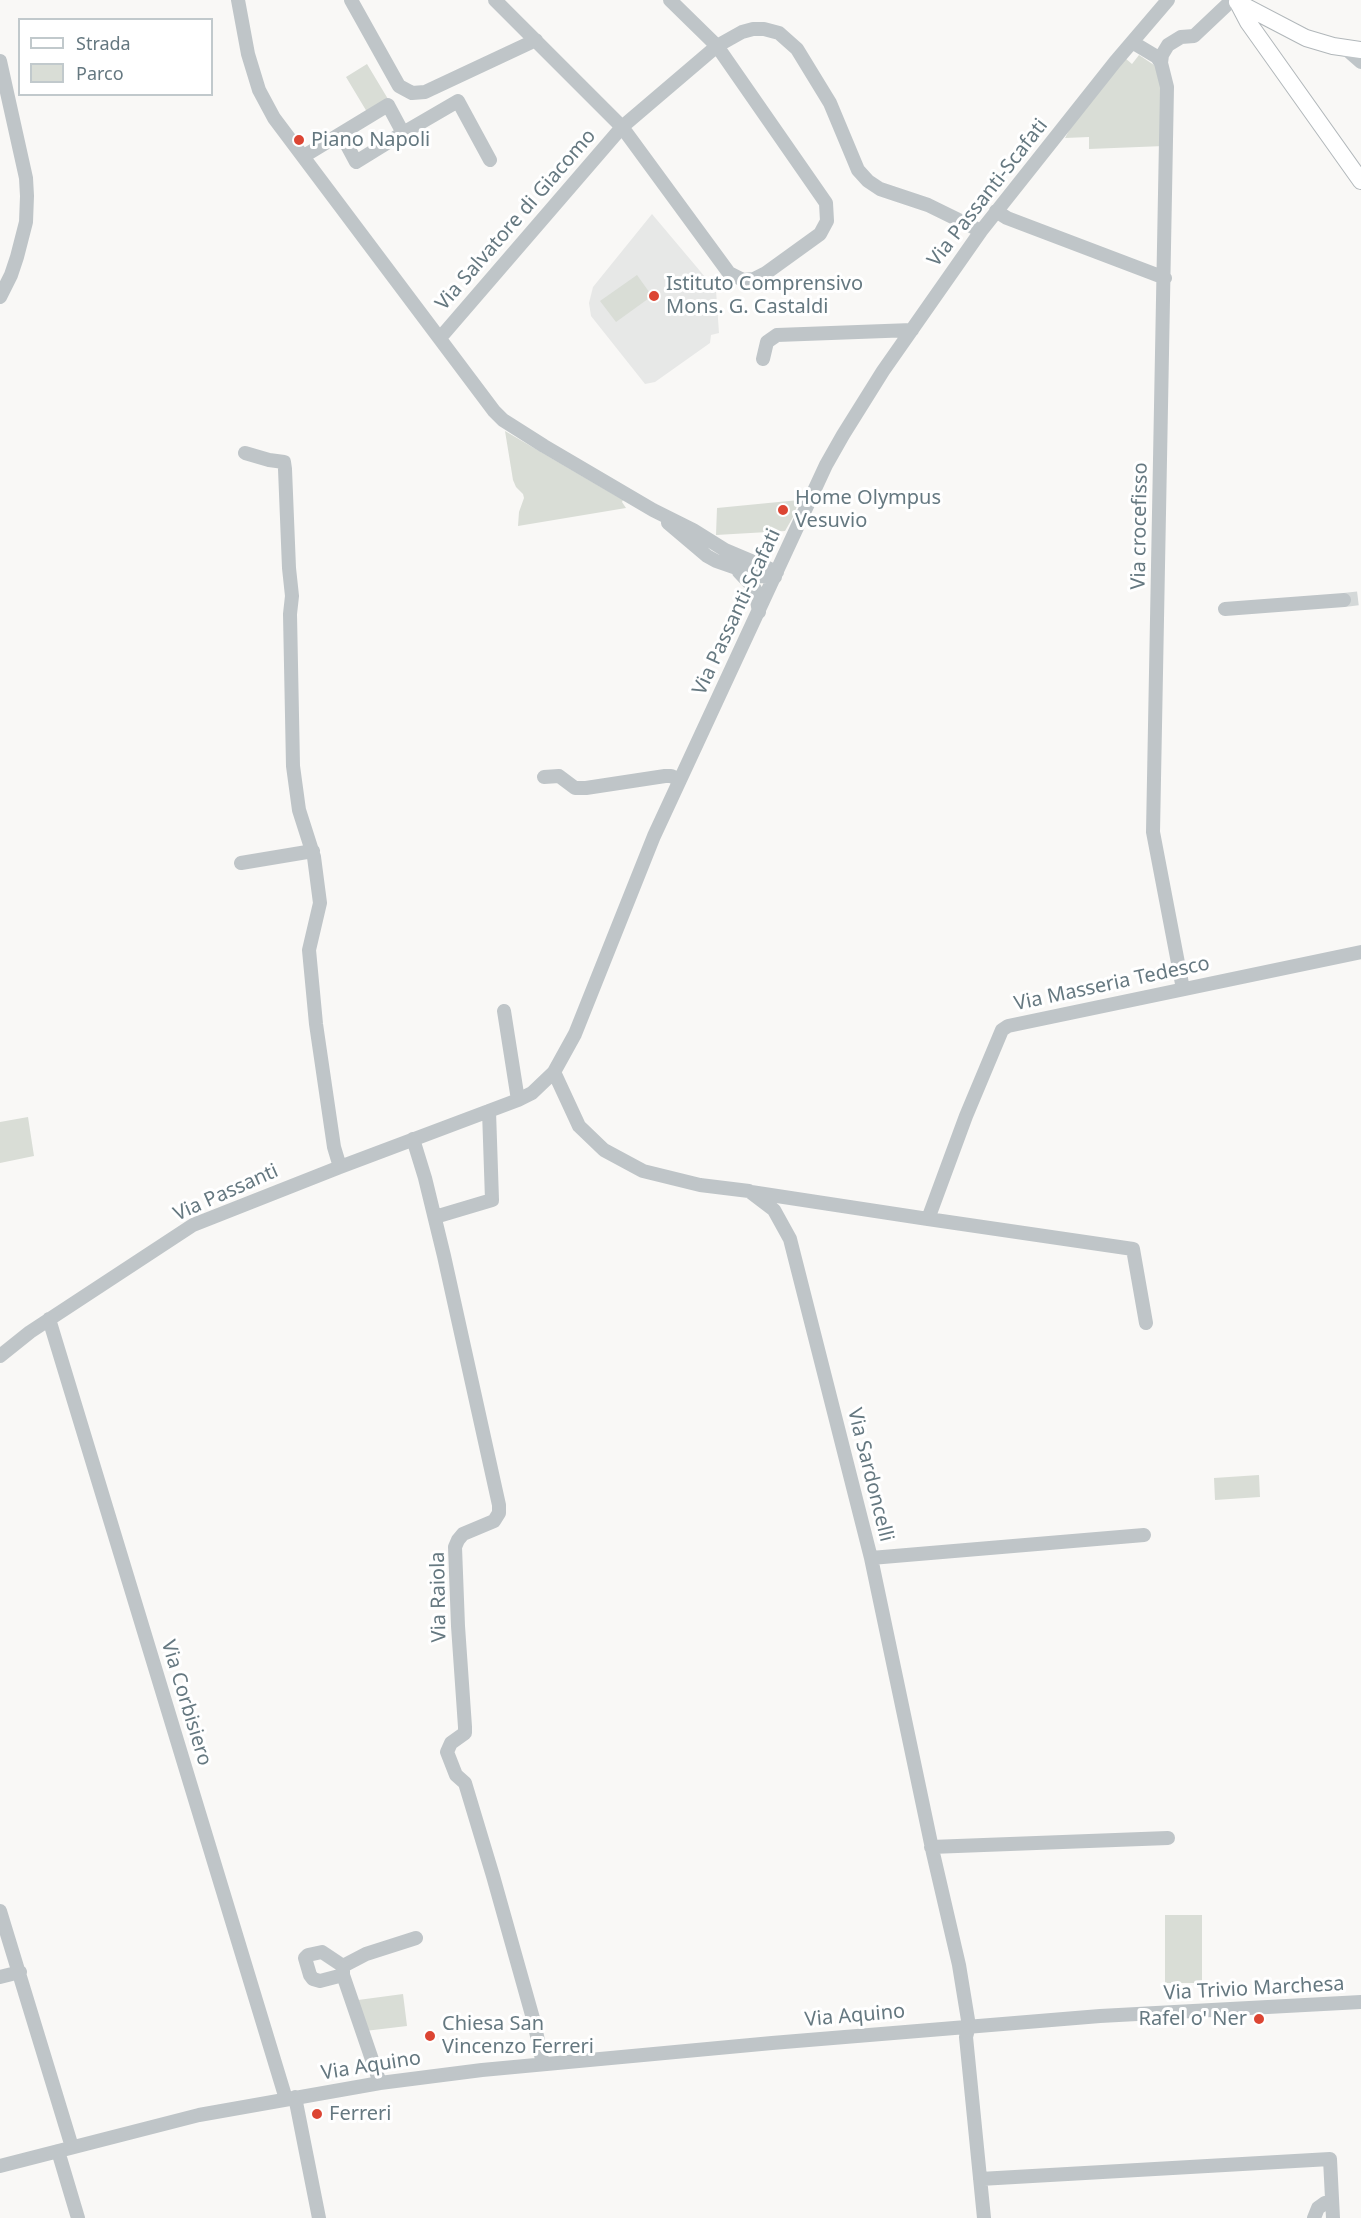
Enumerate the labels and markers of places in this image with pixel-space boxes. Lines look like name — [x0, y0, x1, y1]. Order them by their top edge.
place label: Piano Napoli — [311, 128, 430, 152]
marker: Piano Napoli — [292, 133, 306, 147]
place label: Istituto Comprensivo Mons. G. Castaldi — [666, 272, 863, 319]
marker: Istituto Comprensivo Mons. G. Castaldi — [647, 289, 661, 303]
place label: Home Olympus Vesuvio — [795, 486, 941, 533]
marker: Home Olympus Vesuvio — [776, 503, 790, 517]
place label: Rafel o' Ner — [1138, 2007, 1247, 2031]
place label: Chiesa San Vincenzo Ferreri — [442, 2012, 594, 2059]
marker: Rafel o' Ner — [1252, 2012, 1266, 2026]
marker: Chiesa San Vincenzo Ferreri — [423, 2029, 437, 2043]
place label: Ferreri — [329, 2102, 391, 2126]
marker: Ferreri — [310, 2107, 324, 2121]

